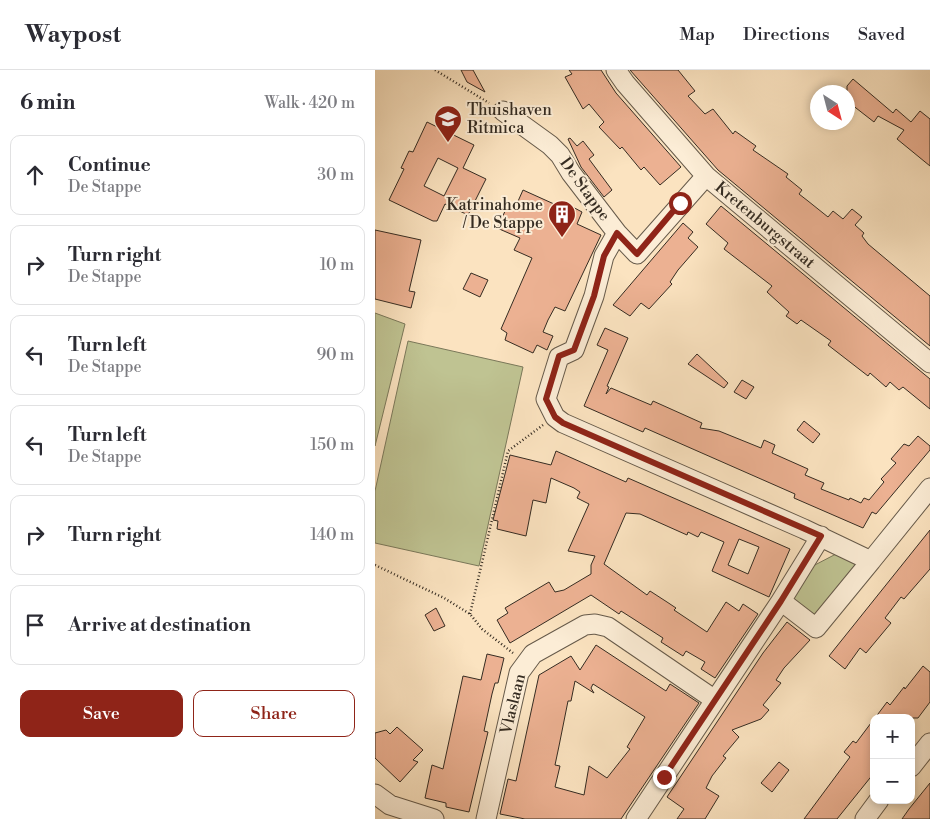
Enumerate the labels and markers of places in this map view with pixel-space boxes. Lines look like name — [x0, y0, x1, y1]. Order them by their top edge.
place label: Thuishaven Ritmica — [467, 100, 552, 138]
school or university icon: Thuishaven Ritmica — [433, 104, 463, 143]
place label: Katrinahome / De Stappe — [446, 195, 543, 233]
building icon: Katrinahome / De Stappe — [547, 199, 577, 238]

